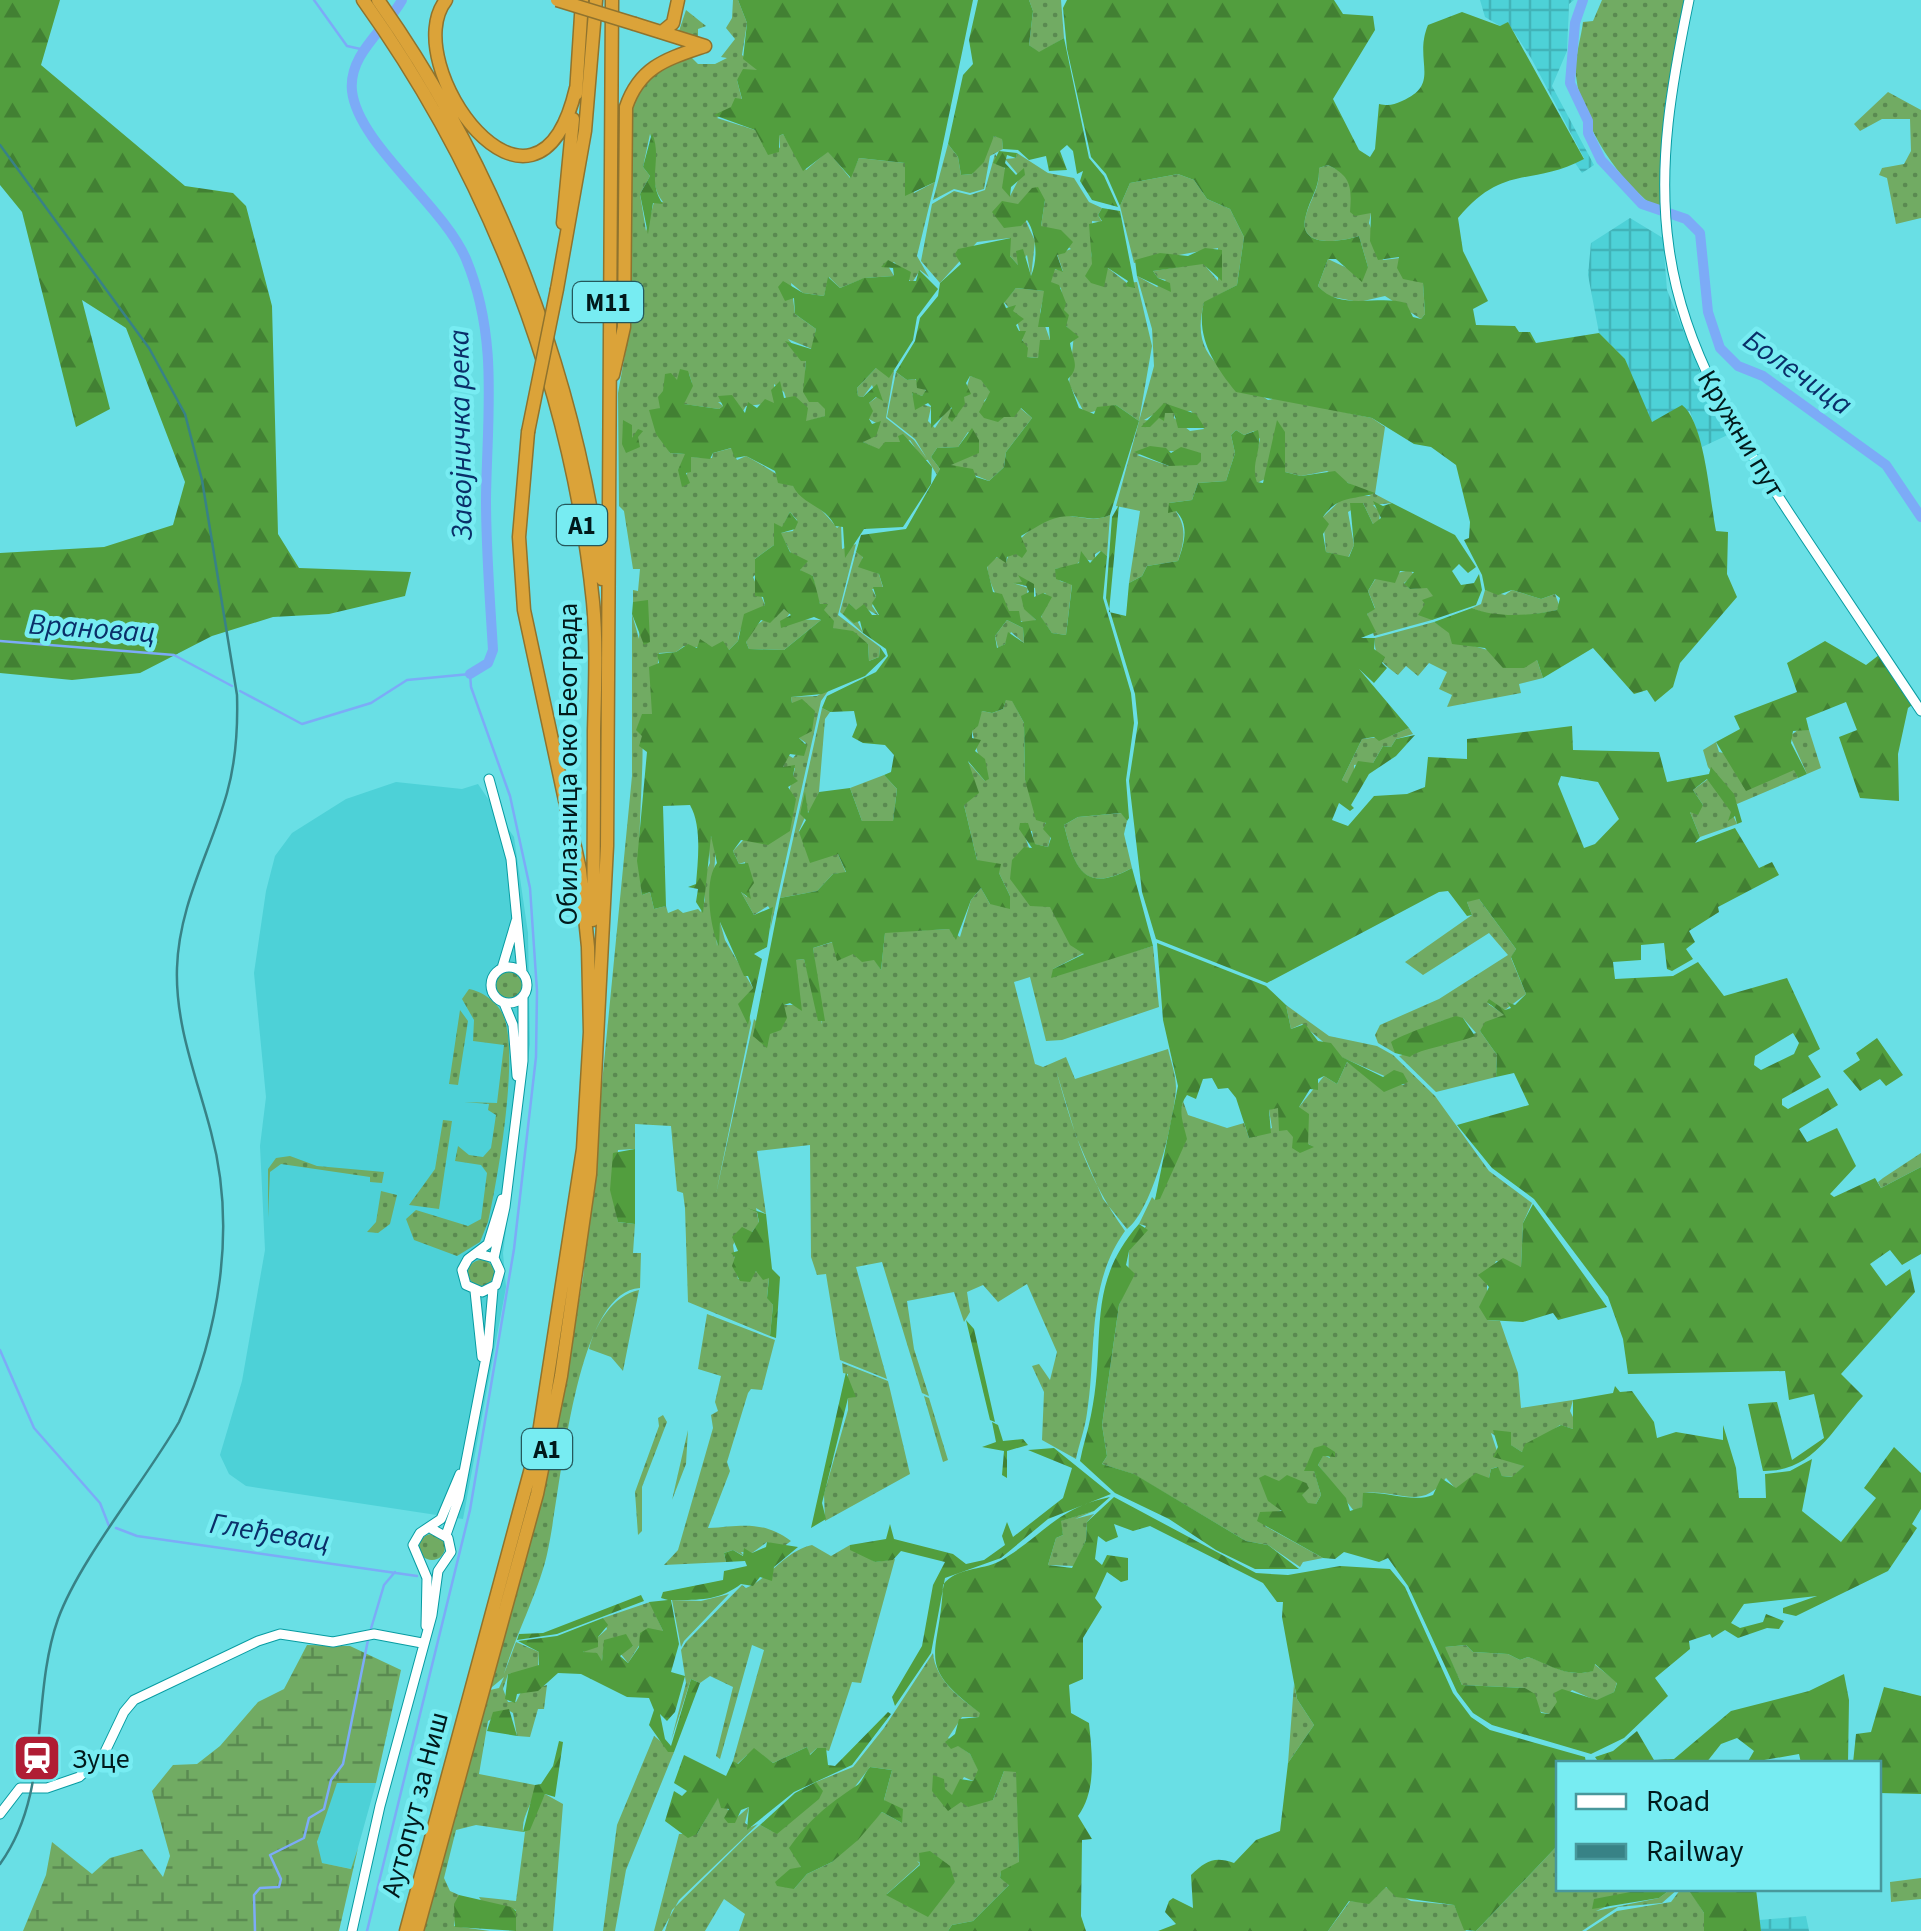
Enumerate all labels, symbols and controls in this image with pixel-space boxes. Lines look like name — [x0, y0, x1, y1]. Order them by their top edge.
road number: M11 — [573, 282, 643, 322]
water label: Болечица — [1734, 319, 1861, 426]
water label: Завојничка река — [437, 329, 484, 541]
street label: Кружни пут — [1687, 362, 1795, 505]
road number: A1 — [557, 505, 607, 545]
water label: Врановац — [27, 603, 157, 654]
street label: Обилазница око Београда — [548, 603, 588, 925]
road number: A1 — [522, 1429, 572, 1469]
water label: Глеђевац — [207, 1502, 333, 1563]
street label: Аутопут за Ниш — [371, 1707, 459, 1901]
station icon: Зуце — [11, 1732, 63, 1784]
place label: Зуце — [72, 1739, 130, 1779]
legend — [1556, 1761, 1881, 1891]
text: Road — [1646, 1780, 1710, 1823]
text: Railway — [1646, 1830, 1744, 1873]

